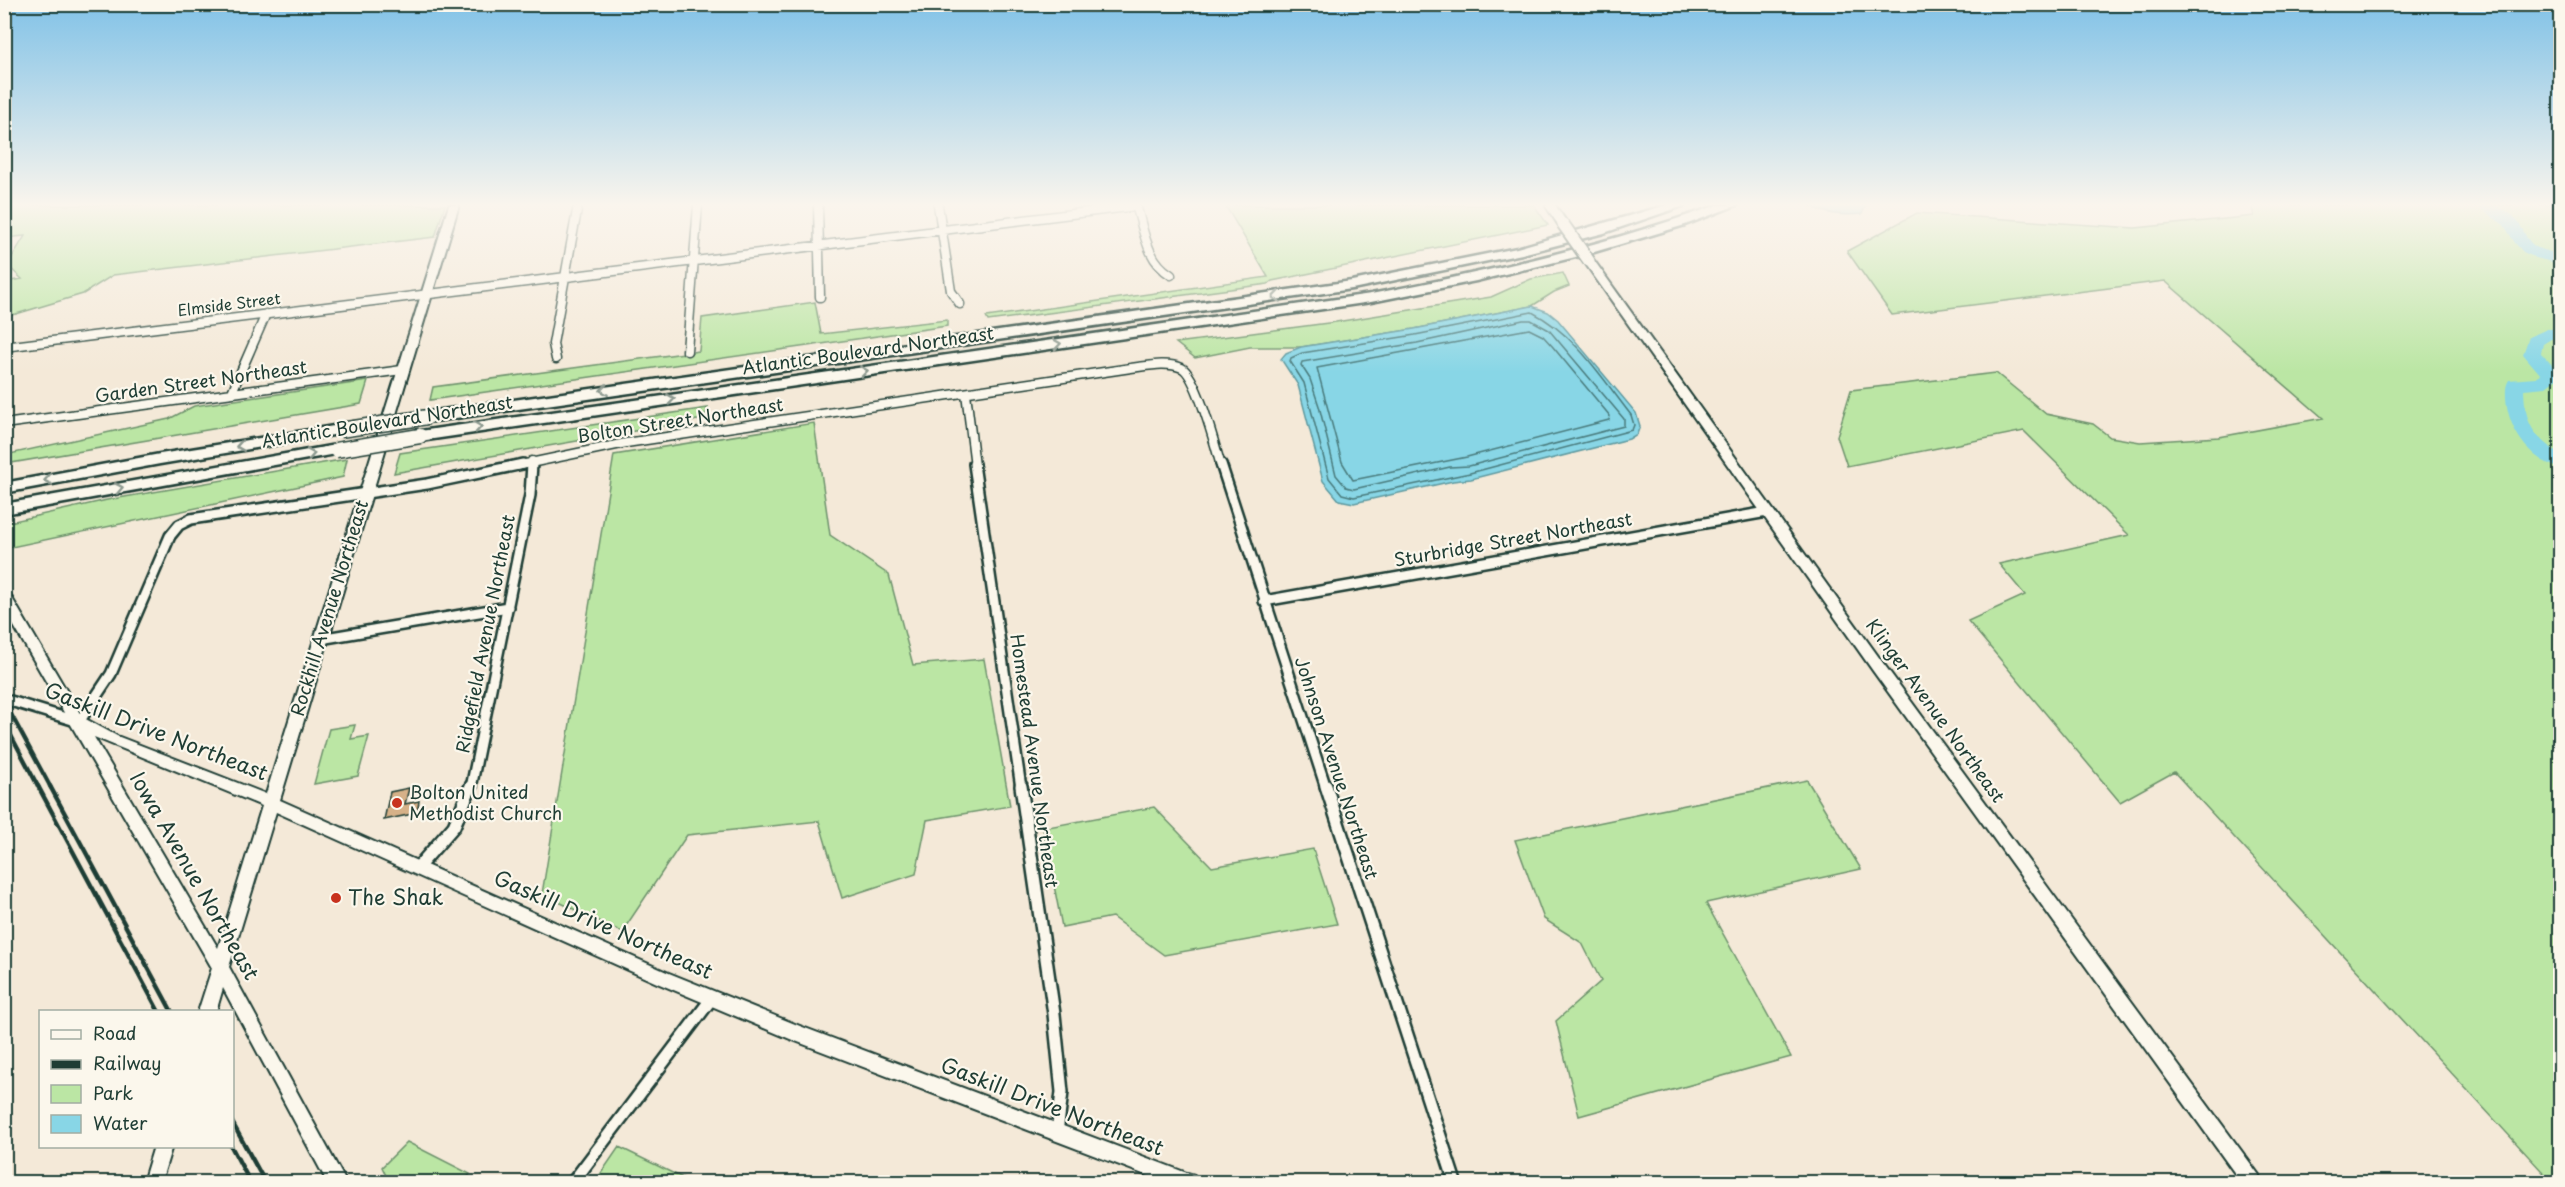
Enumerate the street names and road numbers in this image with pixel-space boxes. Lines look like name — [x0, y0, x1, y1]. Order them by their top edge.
street label: Elmside Street — [176, 286, 282, 321]
street label: Atlantic Boulevard Northeast — [740, 318, 995, 381]
street label: Garden Street Northeast — [93, 352, 308, 409]
street label: Atlantic Boulevard Northeast — [259, 387, 514, 454]
street label: Bolton Street Northeast — [575, 390, 785, 449]
street label: Rockhill Avenue Northeast — [283, 496, 374, 719]
street label: Sturbridge Street Northeast — [1392, 504, 1634, 573]
street label: Ridgefield Avenue Northeast — [448, 512, 521, 755]
street label: Klinger Avenue Northeast — [1860, 613, 2012, 808]
street label: Homestead Avenue Northeast — [1004, 632, 1067, 889]
street label: Johnson Avenue Northeast — [1289, 653, 1386, 882]
street label: Gaskill Drive Northeast — [40, 673, 273, 788]
street label: Iowa Avenue Northeast — [123, 765, 269, 985]
street label: Gaskill Drive Northeast — [489, 860, 718, 986]
street label: Gaskill Drive Northeast — [936, 1048, 1169, 1163]

